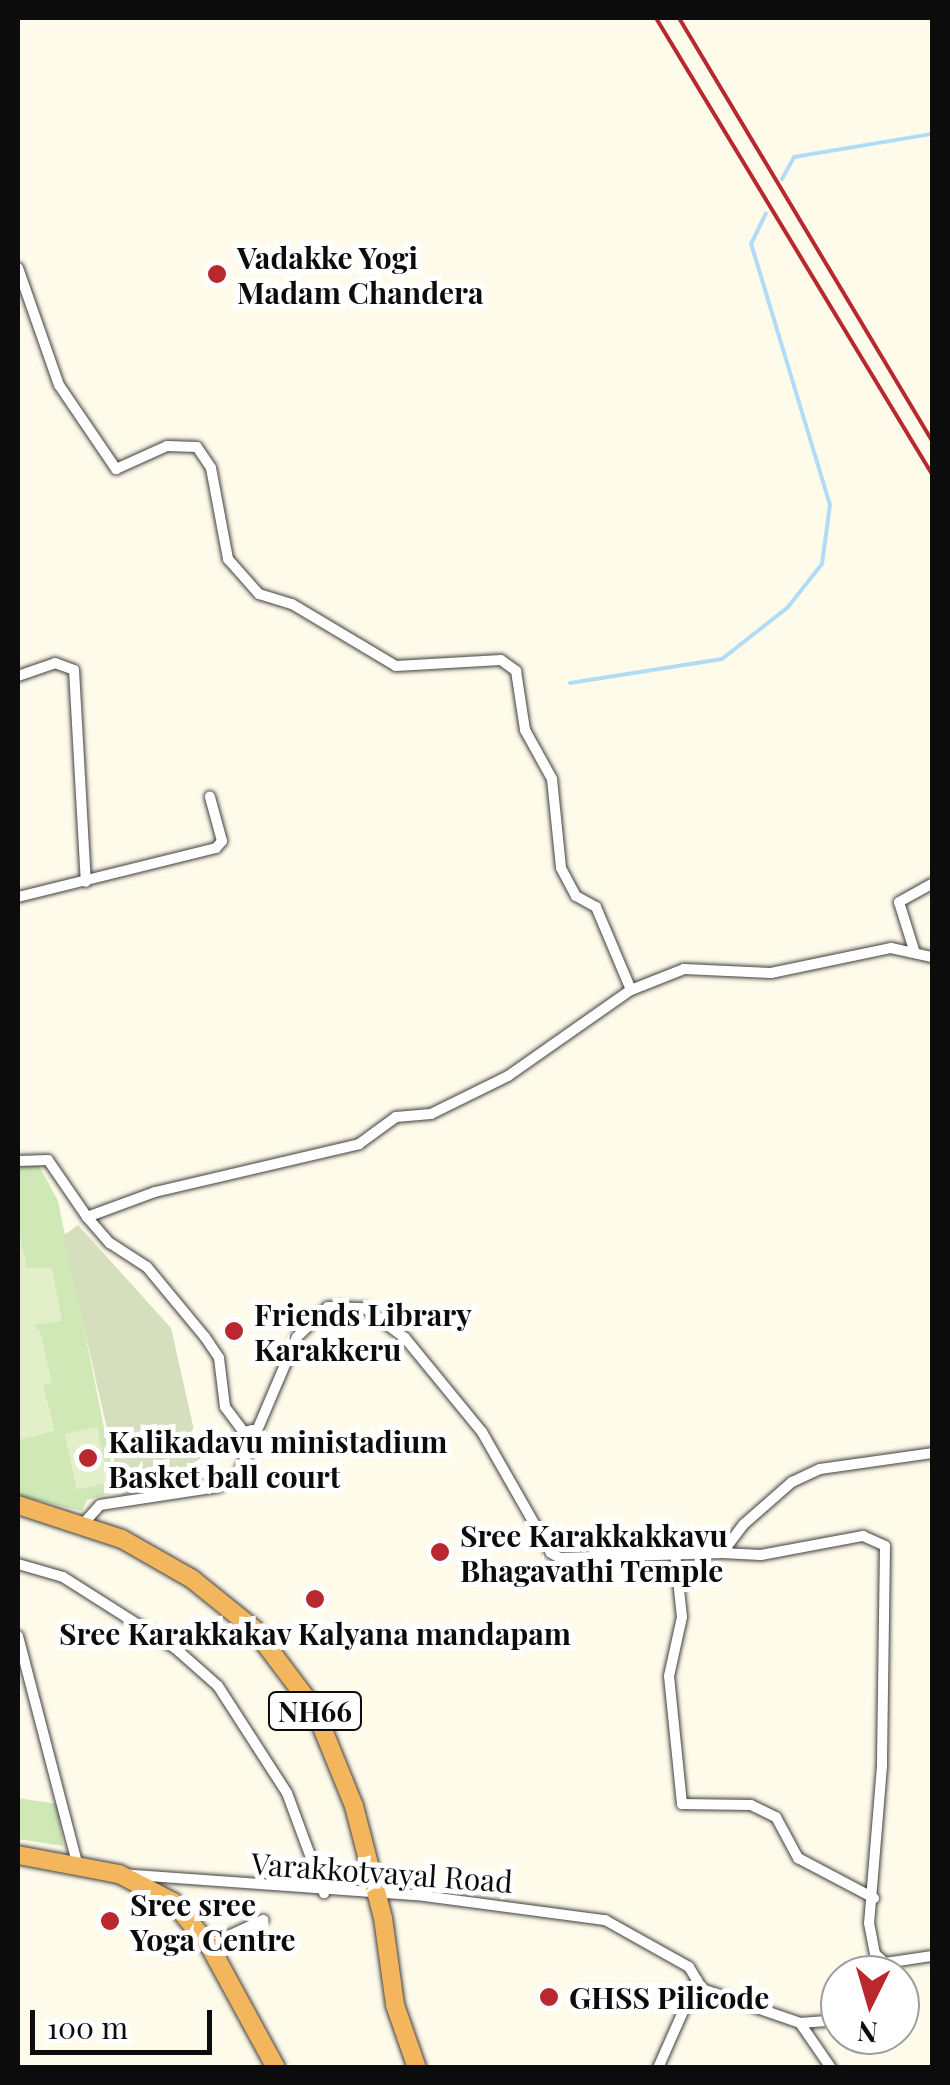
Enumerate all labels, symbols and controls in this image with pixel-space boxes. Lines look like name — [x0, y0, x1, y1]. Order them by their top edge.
place label: Vadakke Yogi Madam Chandera — [237, 239, 484, 310]
marker: Vadakke Yogi Madam Chandera — [206, 263, 228, 285]
place label: Friends Library Karakkeru — [254, 1296, 472, 1366]
marker: Friends Library Karakkeru — [223, 1320, 245, 1342]
place label: Kalikadavu ministadium Basket ball court — [108, 1423, 447, 1494]
marker: Kalikadavu ministadium Basket ball court — [77, 1447, 99, 1469]
place label: Sree Karakkakkavu Bhagavathi Temple — [460, 1517, 728, 1588]
marker: Sree Karakkakkavu Bhagavathi Temple — [429, 1541, 451, 1563]
marker: Sree Karakkakav Kalyana mandapam — [304, 1588, 326, 1610]
place label: Sree Karakkakav Kalyana mandapam — [59, 1615, 571, 1651]
road number: NH66 — [268, 1688, 362, 1734]
street label: Varakkotvayal Road — [250, 1845, 514, 1899]
place label: Sree sree Yoga Centre — [130, 1886, 296, 1956]
marker: Sree sree Yoga Centre — [99, 1910, 121, 1932]
north arrow — [820, 1955, 920, 2055]
place label: GHSS Pilicode — [569, 1979, 769, 2015]
marker: GHSS Pilicode — [538, 1986, 560, 2008]
scale bar — [35, 1990, 218, 2052]
text: 100 m — [47, 2007, 128, 2047]
text: N — [856, 2014, 879, 2053]

